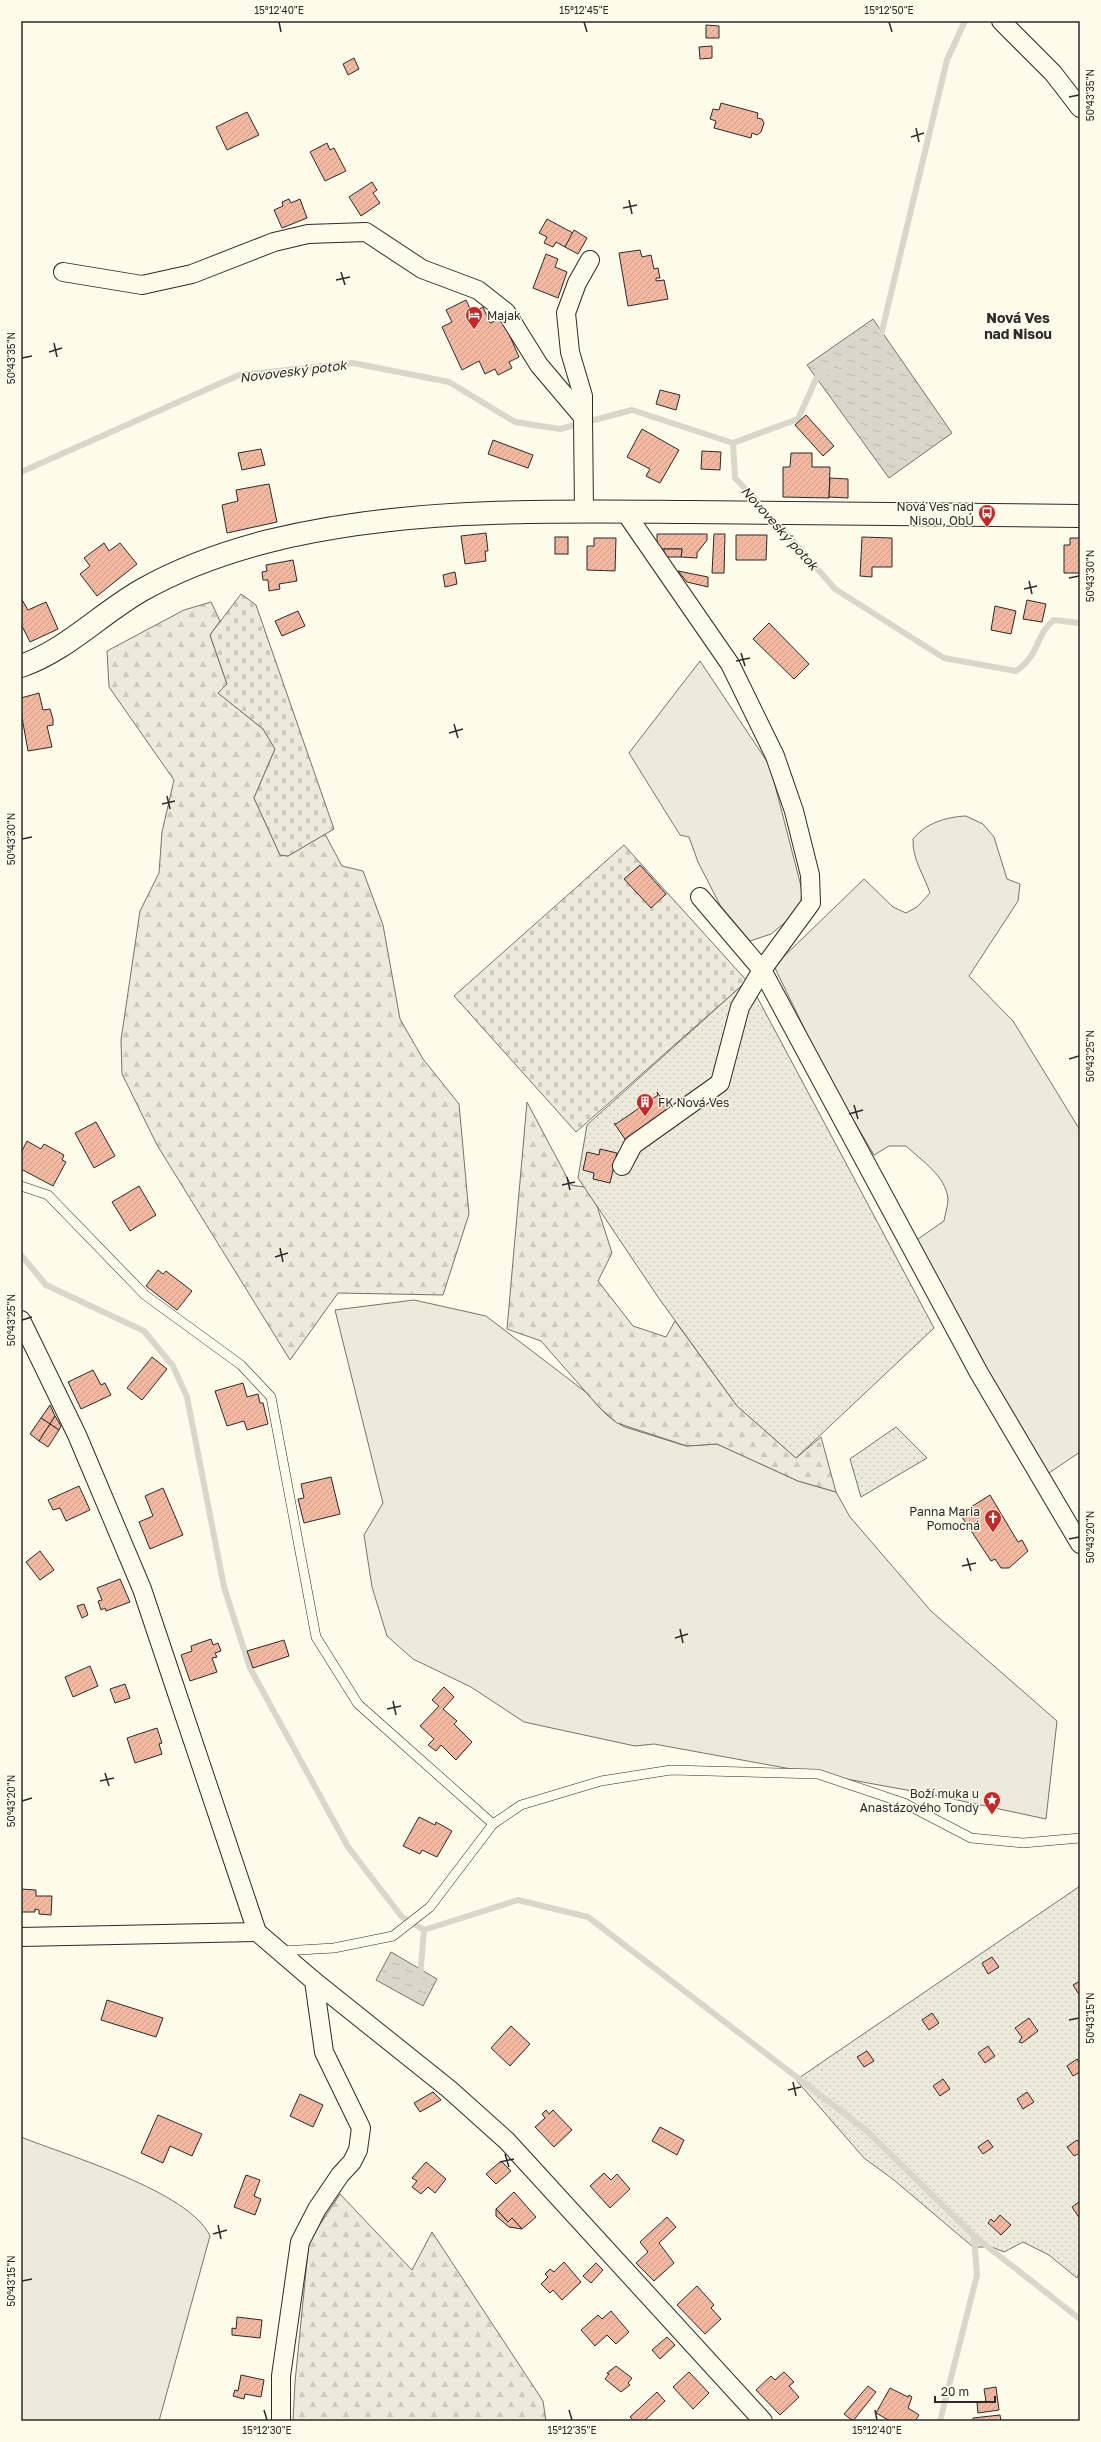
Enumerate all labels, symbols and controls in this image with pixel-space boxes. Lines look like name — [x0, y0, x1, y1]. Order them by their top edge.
text: 15°12'40"E — [254, 4, 304, 16]
text: 15°12'45"E — [559, 4, 609, 16]
text: 15°12'50"E — [864, 4, 914, 16]
text: 50°43'35"N — [1084, 69, 1096, 121]
hotel icon: Majak — [464, 305, 484, 330]
place label: Majak — [487, 308, 521, 323]
district label: Nová Ves nad Nisou — [984, 309, 1052, 342]
text: 50°43'35"N — [5, 332, 17, 384]
water label: Novoveský potok — [239, 356, 349, 385]
water label: Novoveský potok — [738, 483, 823, 575]
place label: Nová Ves nad Nisou, ObÚ — [897, 499, 974, 528]
bus stop icon: Nová Ves nad Nisou, ObÚ — [977, 503, 997, 528]
text: 50°43'30"N — [1084, 550, 1096, 602]
text: 50°43'30"N — [5, 813, 17, 865]
text: 50°43'25"N — [1084, 1030, 1096, 1082]
building icon: FK Nová Ves — [635, 1092, 655, 1117]
place label: FK Nová Ves — [658, 1095, 729, 1110]
text: 50°43'25"N — [5, 1294, 17, 1346]
place label: Panna Maria Pomocná — [909, 1504, 980, 1533]
church icon: Panna Maria Pomocná — [983, 1508, 1003, 1533]
text: 50°43'20"N — [1084, 1511, 1096, 1563]
text: 50°43'20"N — [5, 1775, 17, 1827]
place label: Boží muka u Anastázového Tondy — [860, 1786, 979, 1815]
place icon: Boží muka u Anastázového Tondy — [982, 1790, 1002, 1815]
text: 50°43'15"N — [1084, 1992, 1096, 2044]
text: 50°43'15"N — [5, 2255, 17, 2307]
scale bar — [935, 2378, 995, 2404]
text: 20 m — [941, 2384, 969, 2399]
text: 15°12'30"E — [242, 2424, 292, 2436]
text: 15°12'35"E — [547, 2424, 597, 2436]
text: 15°12'40"E — [852, 2424, 902, 2436]

